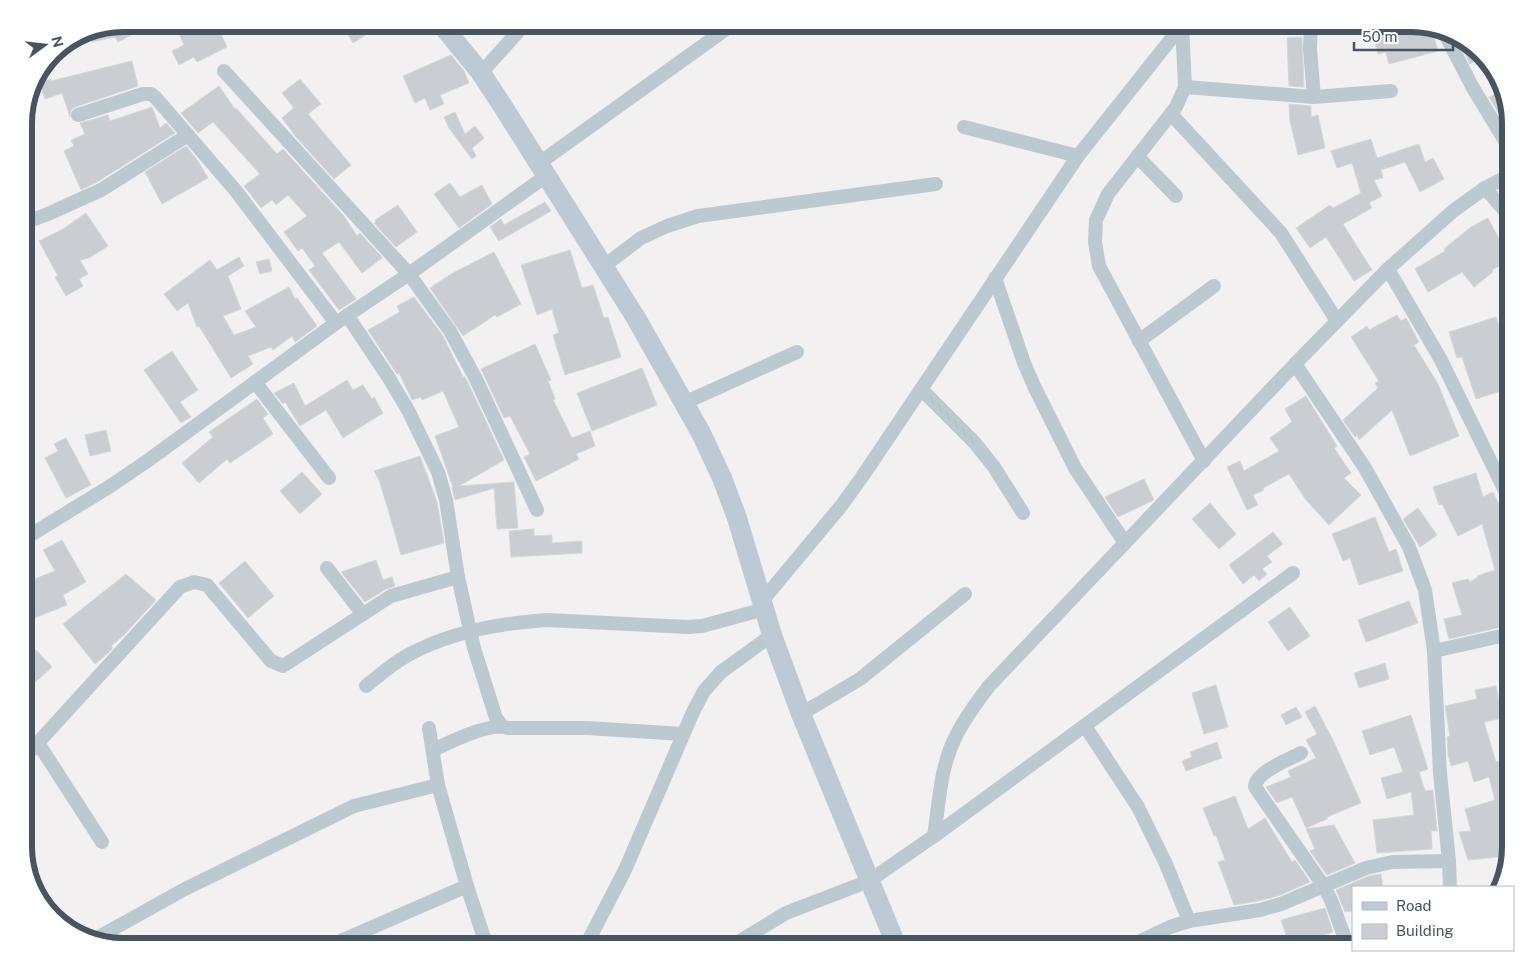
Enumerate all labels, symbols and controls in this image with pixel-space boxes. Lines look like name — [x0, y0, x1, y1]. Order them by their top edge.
north arrow — [20, 20, 70, 70]
scale bar — [1354, 20, 1453, 52]
text: 50 m — [1362, 28, 1397, 45]
text: N — [48, 34, 67, 49]
legend — [1352, 886, 1514, 951]
text: Road — [1396, 897, 1432, 914]
text: Building — [1396, 922, 1454, 939]

